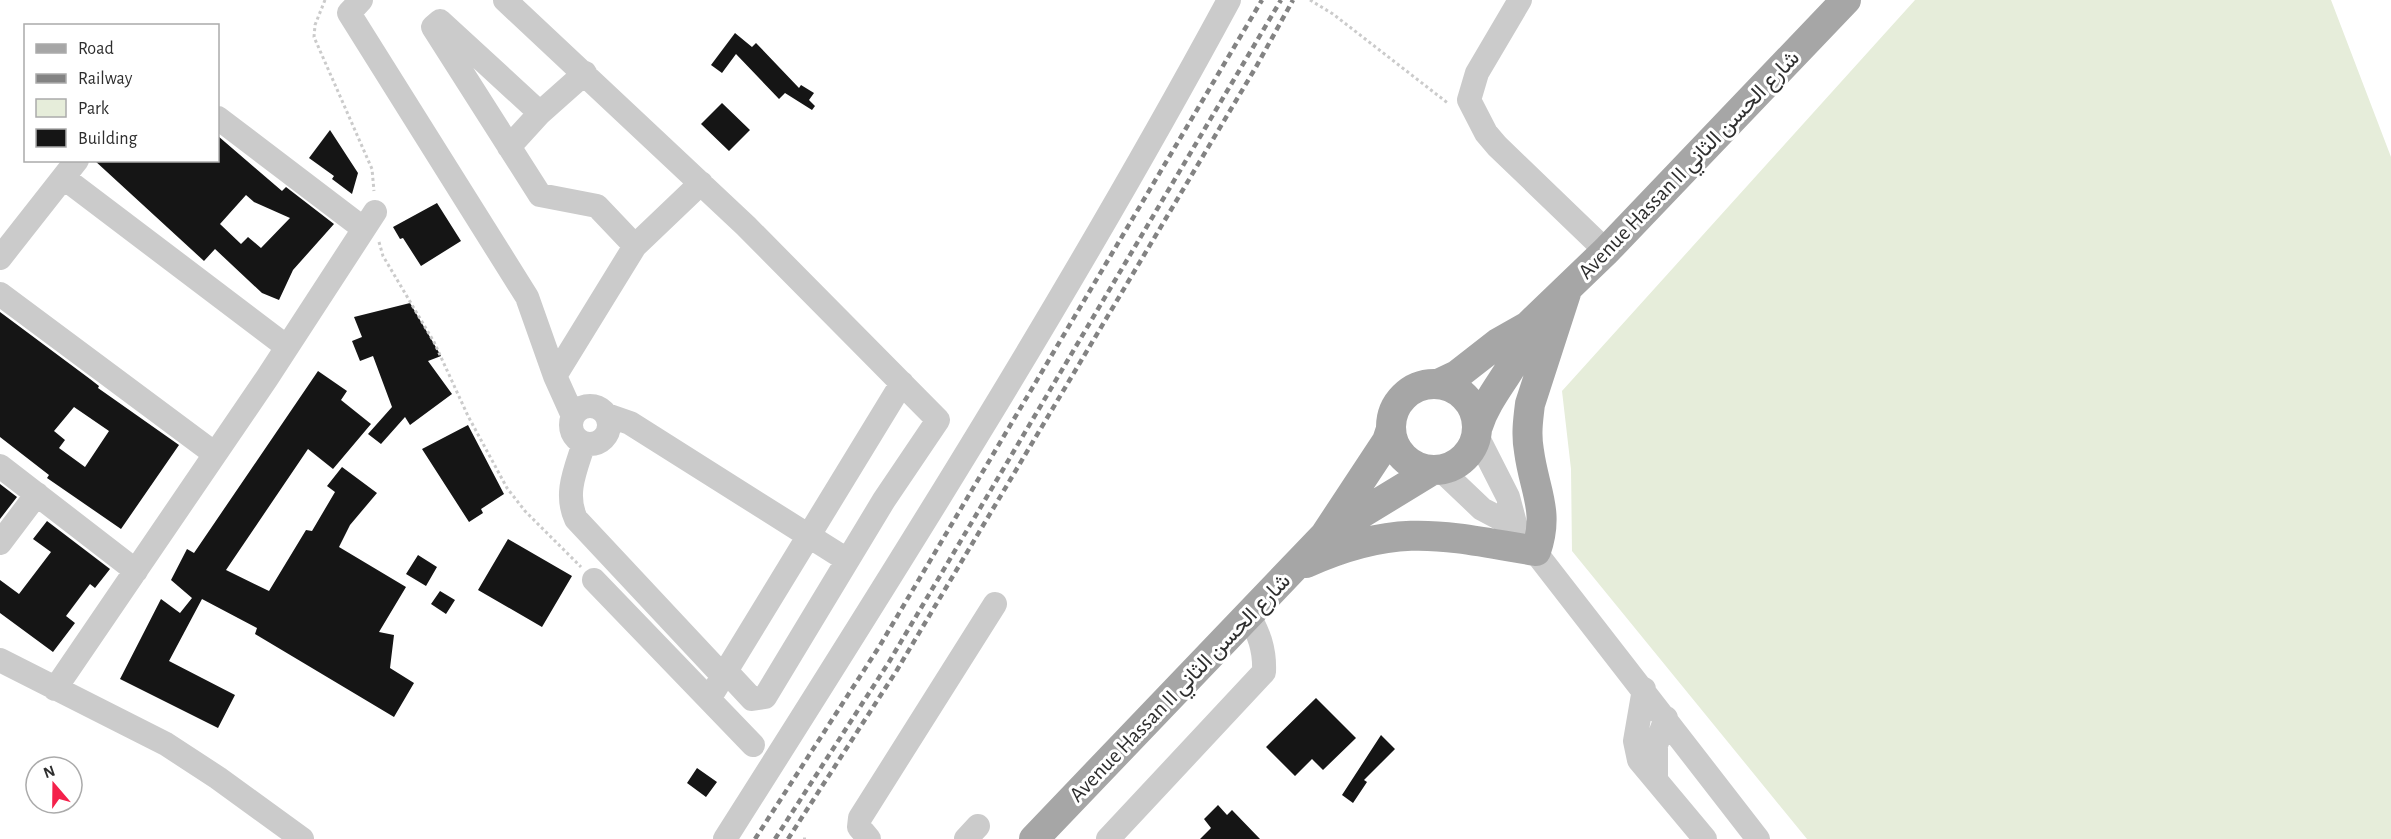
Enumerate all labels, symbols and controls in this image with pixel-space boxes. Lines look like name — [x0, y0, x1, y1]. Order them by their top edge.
legend — [24, 24, 219, 162]
text: Road — [78, 40, 114, 58]
street label: Avenue Hassan II شارع الحسن الثاني — [1574, 46, 1809, 288]
text: Railway — [78, 70, 133, 88]
text: Park — [78, 100, 110, 118]
text: Building — [78, 130, 138, 148]
street label: Avenue Hassan II شارع الحسن الثاني — [1065, 569, 1300, 811]
north arrow — [24, 755, 84, 815]
text: N — [41, 762, 57, 781]

